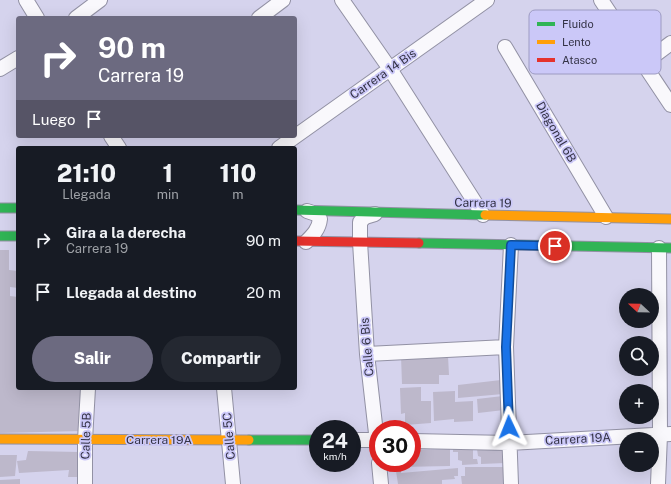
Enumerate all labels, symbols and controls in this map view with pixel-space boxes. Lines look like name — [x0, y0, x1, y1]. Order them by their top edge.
legend — [529, 10, 661, 74]
text: Fluido — [562, 18, 594, 30]
text: 90 m — [98, 31, 166, 64]
icon: right — [32, 32, 84, 84]
text: Lento — [562, 36, 591, 48]
street label: Carrera 14 Bis — [347, 46, 419, 102]
text: Atasco — [562, 54, 597, 66]
text: Carrera 19 — [98, 65, 184, 86]
street label: Diagonal 6B — [533, 99, 579, 165]
icon: arrive — [83, 108, 105, 130]
text: Luego — [32, 111, 75, 128]
text: 21:10 — [57, 159, 116, 187]
text: 1 — [163, 159, 173, 187]
text: 110 — [219, 159, 256, 187]
text: Llegada — [62, 187, 111, 202]
text: min — [157, 187, 179, 202]
text: m — [232, 187, 244, 202]
street label: Carrera 19 — [454, 196, 512, 210]
text: Gira a la derecha — [66, 224, 186, 241]
icon: right — [32, 229, 54, 251]
pin — [538, 229, 572, 263]
text: 90 m — [246, 232, 281, 249]
icon: arrive — [544, 235, 566, 257]
text: Carrera 19 — [66, 241, 128, 256]
icon: arrive — [32, 281, 54, 303]
text: Llegada al destino — [66, 284, 197, 301]
text: 20 m — [246, 284, 281, 301]
north arrow — [619, 288, 659, 328]
map controls — [619, 288, 659, 472]
street label: Calle 6 Bis — [357, 317, 377, 377]
button: Salir — [32, 336, 153, 382]
button: Compartir — [161, 336, 281, 382]
button: search — [619, 336, 659, 376]
button: + — [619, 384, 659, 424]
position arrow — [488, 406, 530, 448]
street label: Calle 5B — [78, 412, 94, 460]
street label: Calle 5C — [220, 412, 238, 460]
speed limit sign: 30 — [369, 420, 421, 472]
text: 24 — [322, 429, 348, 453]
street label: Carrera 19A — [545, 430, 612, 448]
button: − — [619, 432, 659, 472]
street label: Carrera 19A — [126, 433, 192, 447]
text: km/h — [323, 450, 347, 462]

